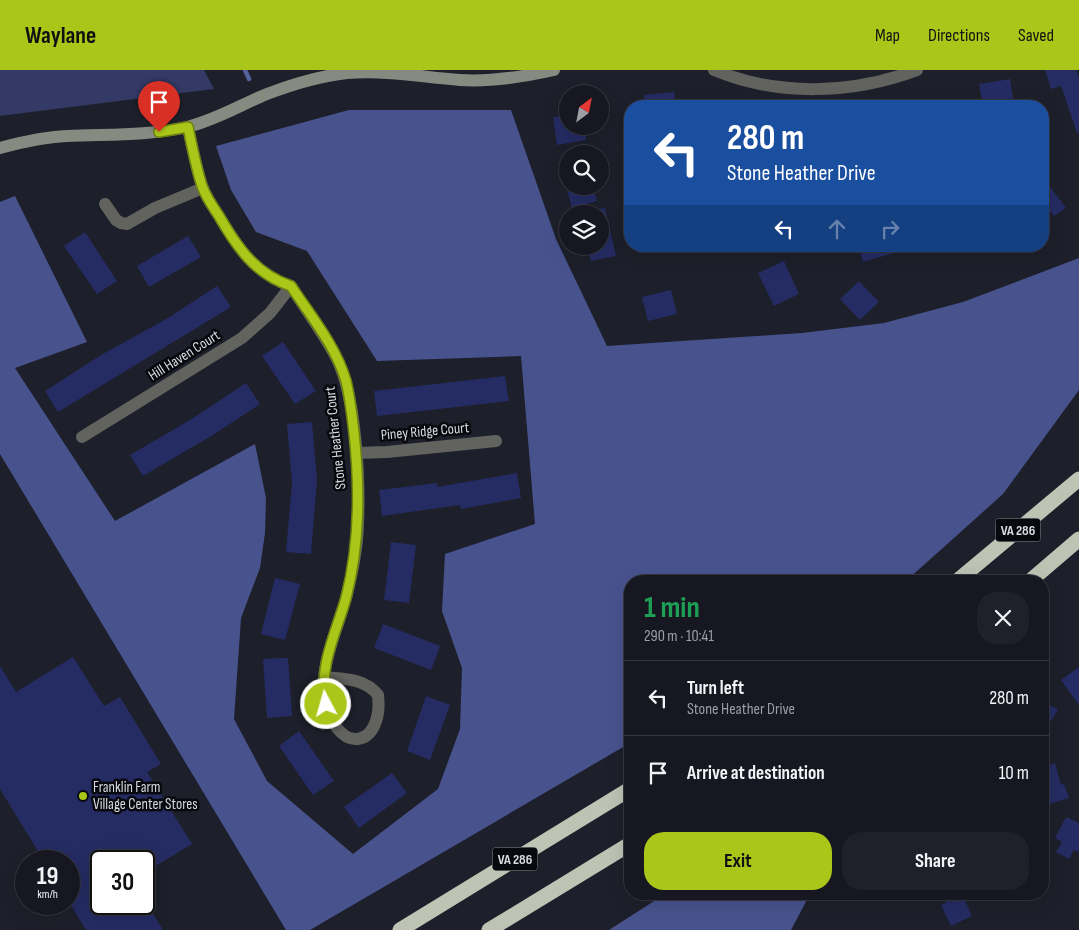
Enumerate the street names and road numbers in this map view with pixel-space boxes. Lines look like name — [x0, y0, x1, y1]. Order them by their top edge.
street label: Hill Haven Court — [145, 326, 224, 385]
street label: Stone Heather Court — [321, 385, 350, 491]
street label: Piney Ridge Court — [380, 418, 470, 445]
road number: VA 286 — [996, 518, 1040, 542]
road number: VA 286 — [492, 848, 538, 871]

